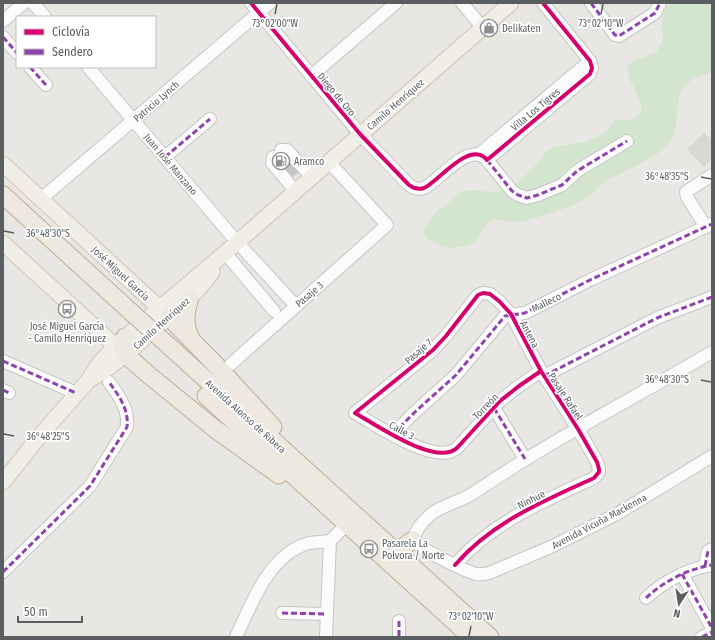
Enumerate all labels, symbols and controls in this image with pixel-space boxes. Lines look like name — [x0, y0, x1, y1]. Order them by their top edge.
legend — [16, 16, 156, 68]
text: 73°02'00"W — [252, 18, 299, 30]
shop icon: Delikaten — [479, 18, 499, 38]
text: 73°02'10"W — [579, 18, 624, 30]
place label: Delikaten — [502, 23, 541, 35]
text: Ciclovía — [52, 25, 90, 39]
text: Sendero — [52, 45, 93, 59]
street label: Diego de Oro — [315, 71, 358, 119]
street label: Camilo Henríquez — [364, 76, 427, 133]
street label: Patricio Lynch — [131, 79, 182, 125]
street label: Villa Los Tigres — [509, 86, 563, 134]
street label: Juan José Manzano — [141, 131, 199, 198]
fuel station icon: Aramco — [271, 151, 291, 171]
place label: Aramco — [294, 156, 324, 168]
text: 36°48'35"S — [645, 171, 689, 183]
text: 36°48'30"S — [26, 228, 70, 240]
street label: José Miguel García — [89, 243, 152, 304]
street label: Pasaje 3 — [293, 279, 326, 310]
street label: Malleco — [530, 291, 563, 315]
street label: Camilo Henríquez — [130, 294, 192, 352]
bus stop icon: José Miguel García - Camilo Henríquez — [57, 299, 77, 319]
street label: Antena — [517, 319, 541, 350]
place label: José Miguel García - Camilo Henríquez — [28, 320, 106, 345]
street label: Pasaje 7 — [402, 337, 435, 367]
street label: Pasaje Rafael — [545, 371, 585, 423]
text: 36°48'30"S — [645, 374, 689, 386]
street label: Avenida Alonso de Ribera — [203, 377, 288, 456]
street label: Torreón — [470, 391, 501, 422]
street label: Calle 3 — [387, 419, 417, 443]
text: 36°48'25"S — [26, 431, 70, 443]
street label: Ninhue — [516, 488, 547, 512]
street label: Avenida Vicuña Mackenna — [550, 492, 649, 552]
place label: Pasarela La Polvora / Norte — [382, 538, 445, 562]
bus stop icon: Pasarela La Polvora / Norte — [359, 539, 379, 559]
north arrow — [659, 584, 699, 624]
scale bar — [18, 598, 82, 624]
text: 50 m — [24, 605, 48, 619]
text: N — [672, 606, 682, 620]
text: 73°02'10"W — [449, 611, 494, 623]

